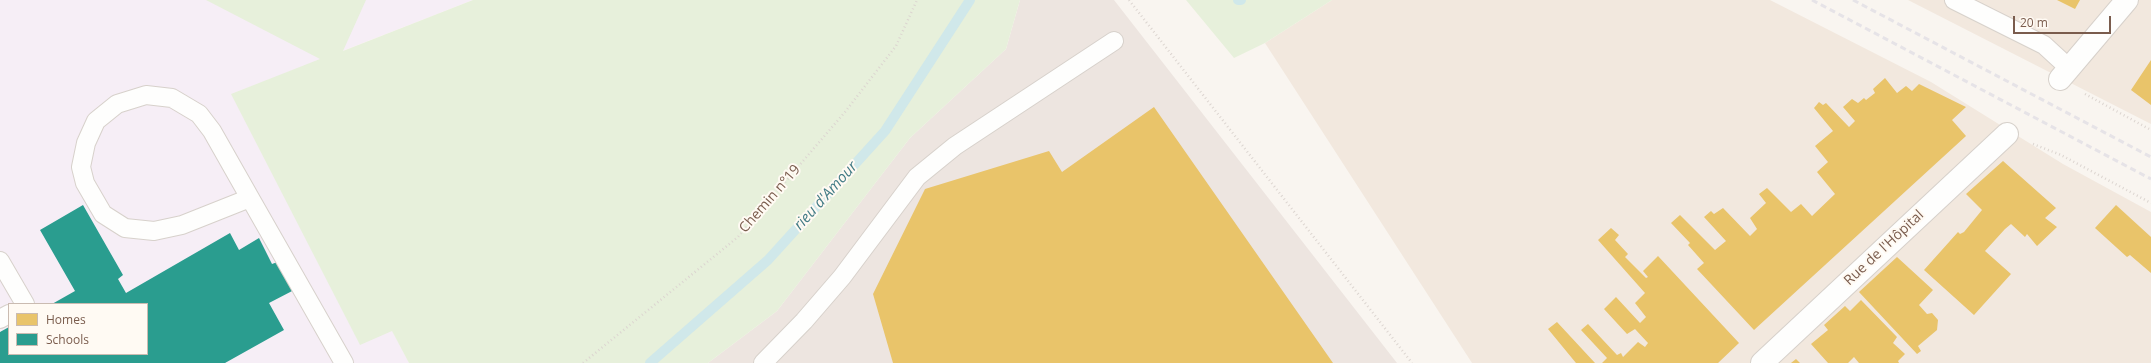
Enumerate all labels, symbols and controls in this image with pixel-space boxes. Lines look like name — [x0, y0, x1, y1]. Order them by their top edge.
scale bar — [2015, 8, 2113, 34]
text: 20 m — [2020, 14, 2048, 31]
water label: rieu d'Amour — [791, 158, 861, 234]
street label: Chemin n°19 — [736, 162, 804, 236]
street label: Rue de l'Hôpital — [1841, 207, 1927, 289]
legend — [8, 303, 148, 355]
text: Homes — [46, 311, 86, 328]
text: Schools — [46, 331, 89, 348]

